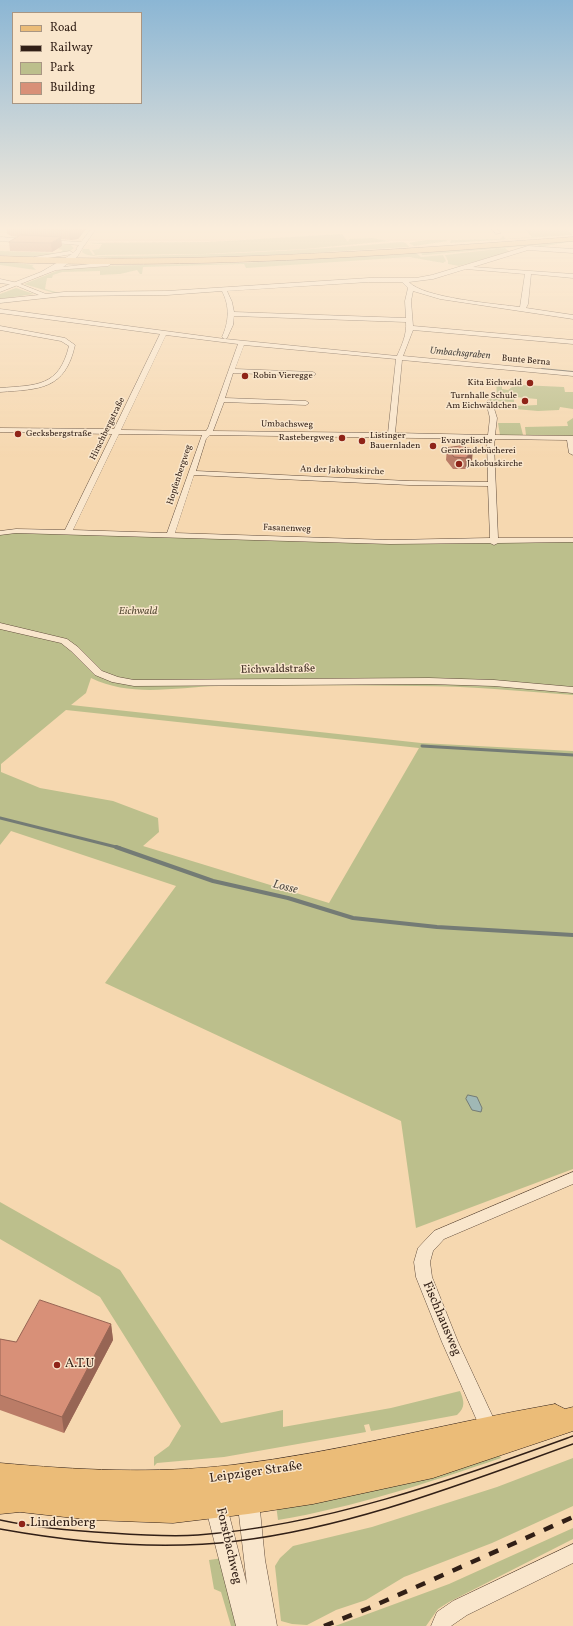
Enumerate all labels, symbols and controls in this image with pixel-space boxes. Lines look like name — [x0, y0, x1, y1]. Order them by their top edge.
legend — [12, 12, 142, 104]
text: Road — [50, 20, 77, 36]
text: Railway — [50, 40, 93, 56]
text: Park — [50, 60, 75, 76]
text: Building — [50, 80, 95, 96]
water label: Umbachsgraben — [429, 345, 491, 363]
street label: Bunte Berna — [501, 353, 551, 369]
marker: Robin Vieregge — [240, 371, 250, 381]
place label: Robin Vieregge — [253, 371, 313, 381]
place label: Kita Eichwald — [468, 378, 522, 388]
marker: Kita Eichwald — [525, 378, 535, 388]
place label: Turnhalle Schule Am Eichwäldchen — [446, 391, 517, 412]
street label: Hirschbergstraße — [88, 396, 128, 462]
marker: Turnhalle Schule Am Eichwäldchen — [520, 396, 530, 406]
street label: Umbachsweg — [261, 419, 313, 431]
marker: Gecksbergstraße — [13, 429, 23, 439]
place label: Gecksbergstraße — [26, 429, 92, 439]
place label: Listinger Bauernladen — [370, 431, 420, 452]
place label: Rastebergweg — [279, 433, 334, 443]
marker: Rastebergweg — [337, 433, 347, 443]
marker: Listinger Bauernladen — [357, 436, 367, 446]
place label: Evangelische Gemeindebücherei — [441, 436, 516, 457]
marker: Evangelische Gemeindebücherei — [428, 441, 438, 451]
street label: Hopfenbergweg — [165, 443, 195, 507]
marker: Jakobuskirche — [454, 459, 464, 469]
place label: Jakobuskirche — [467, 459, 523, 469]
street label: An der Jakobuskirche — [300, 464, 384, 478]
street label: Fasanenweg — [263, 523, 311, 535]
park label: Eichwald — [118, 605, 158, 619]
street label: Eichwaldstraße — [241, 663, 315, 677]
water label: Losse — [271, 878, 299, 898]
street label: Fischhausweg — [418, 1279, 464, 1359]
place label: A.T.U — [65, 1357, 94, 1373]
marker: A.T.U — [52, 1360, 62, 1370]
street label: Leipziger Straße — [209, 1459, 303, 1487]
street label: Forstbachweg — [212, 1506, 244, 1586]
place label: Lindenberg — [30, 1516, 96, 1532]
marker: Lindenberg — [17, 1519, 27, 1529]

